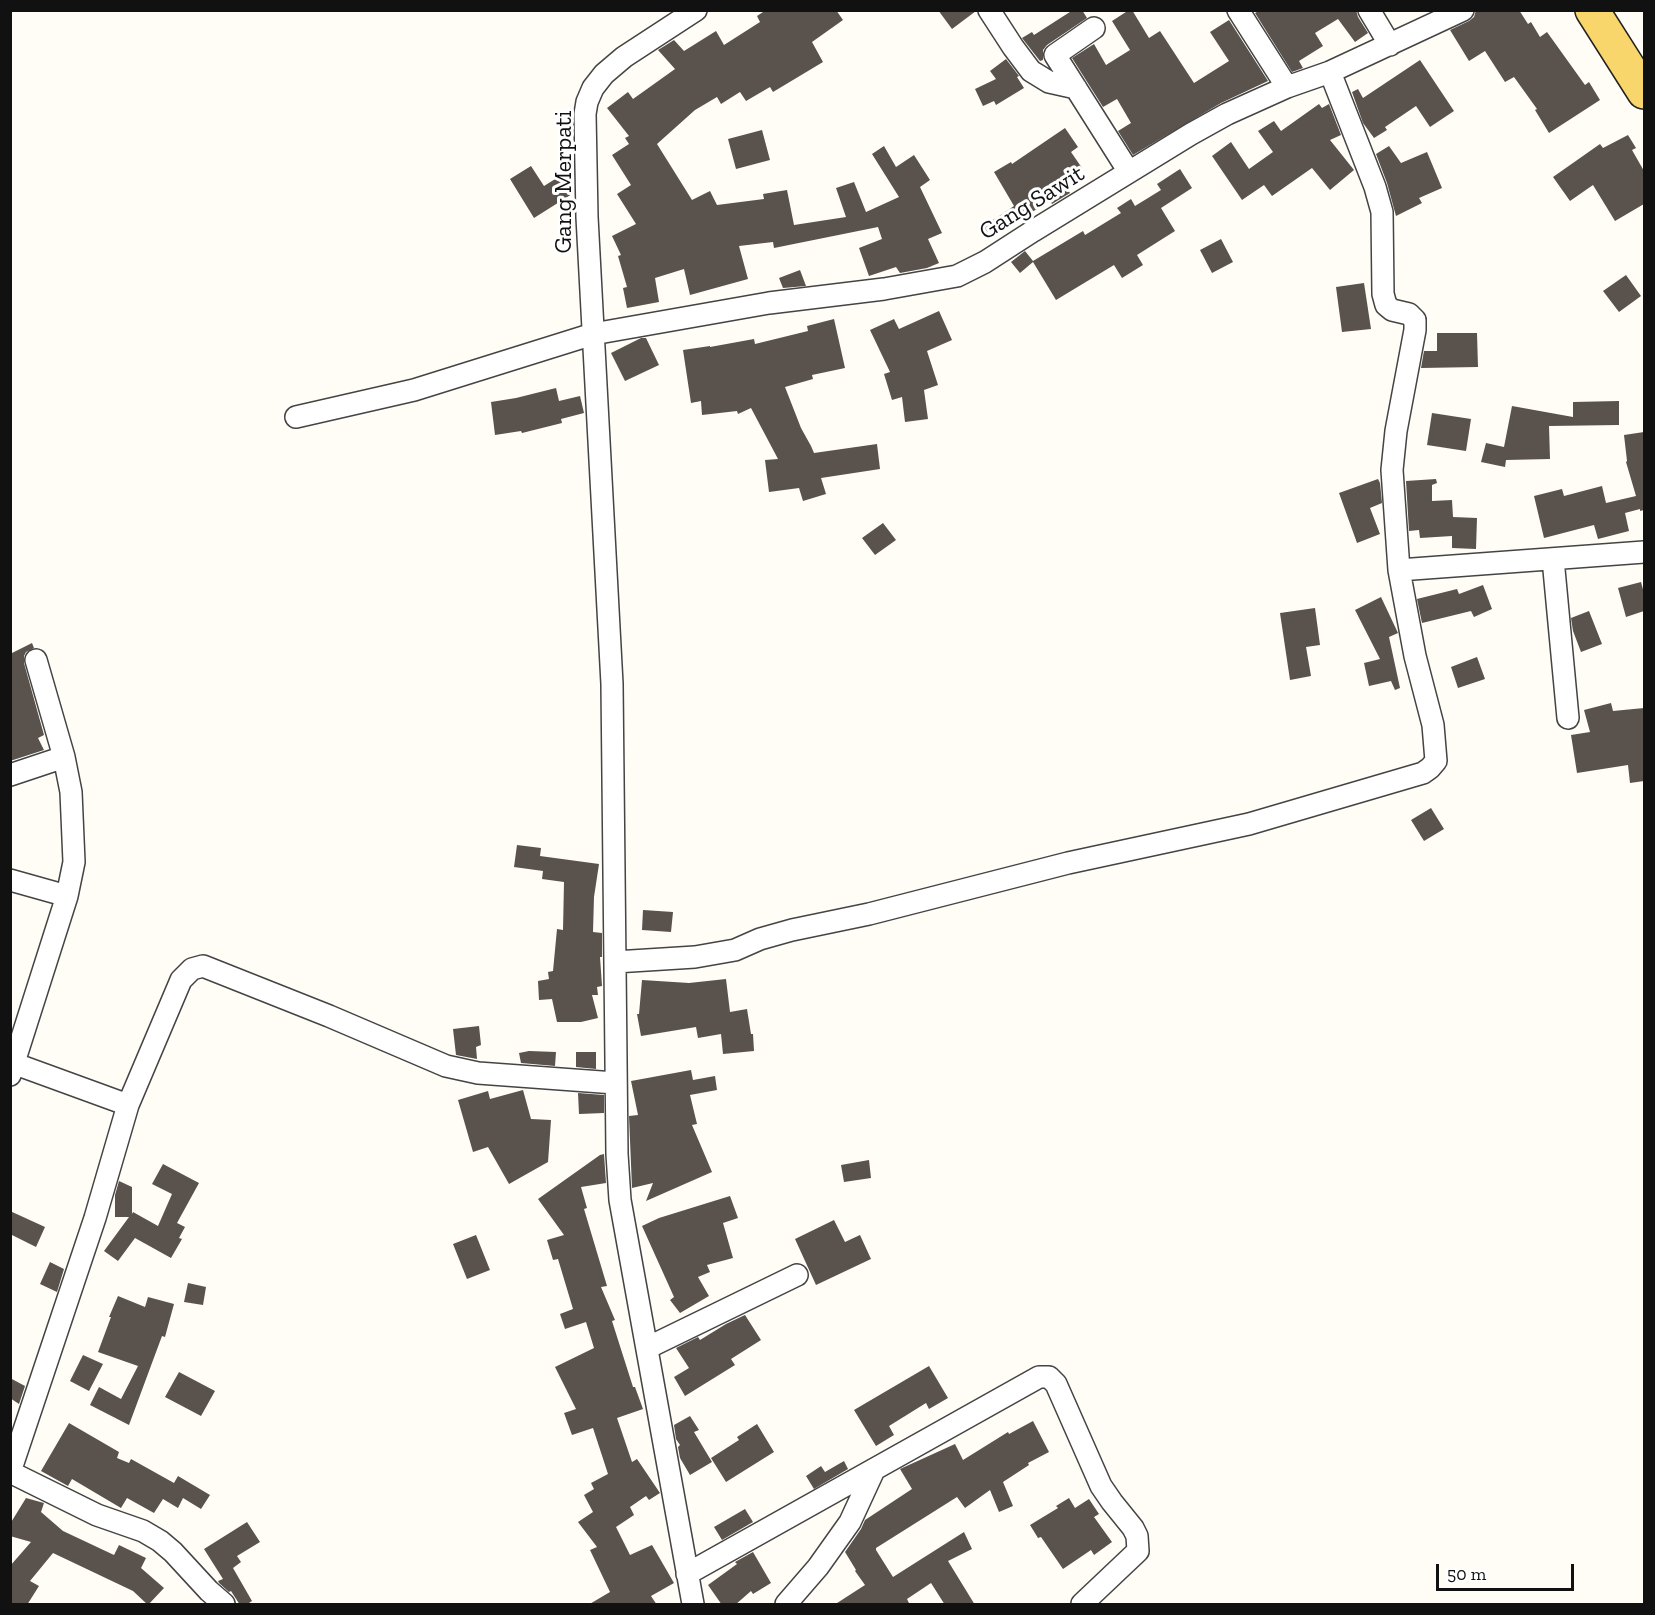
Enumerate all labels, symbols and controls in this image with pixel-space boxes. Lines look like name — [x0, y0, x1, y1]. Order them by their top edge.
street label: Gang Merpati — [550, 111, 578, 253]
street label: Gang Sawit — [974, 159, 1090, 247]
scale bar — [1439, 1552, 1577, 1590]
text: 50 m — [1447, 1563, 1486, 1585]

